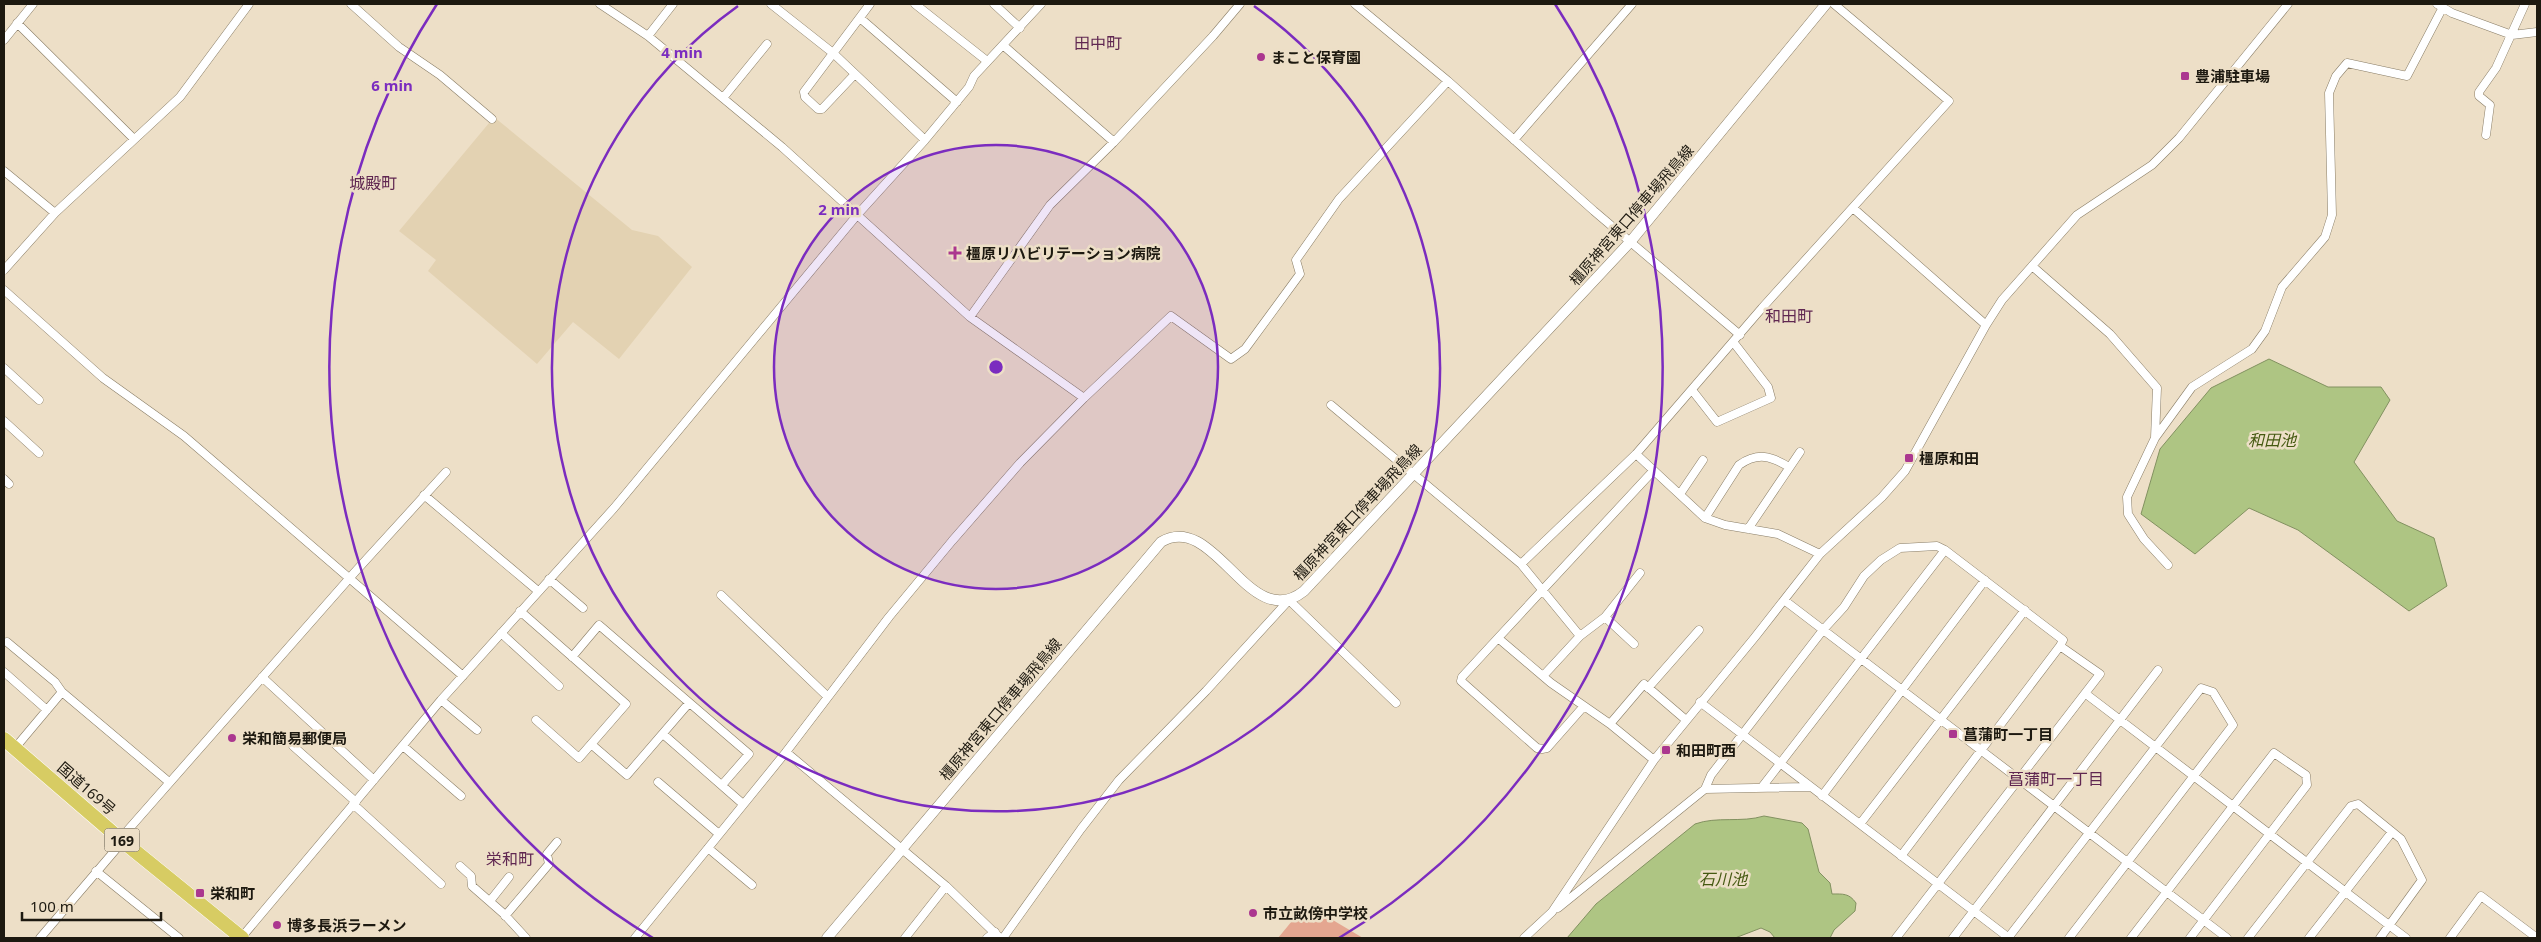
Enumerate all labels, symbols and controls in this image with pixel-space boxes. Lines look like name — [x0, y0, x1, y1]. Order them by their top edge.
district label: 田中町 — [1074, 32, 1122, 54]
text: 4 min — [661, 42, 703, 62]
place label: まこと保育園 — [1271, 47, 1361, 67]
marker: まこと保育園 — [1255, 51, 1267, 63]
place label: 豊浦駐車場 — [2195, 66, 2270, 86]
marker: 豊浦駐車場 — [2179, 70, 2191, 82]
text: 6 min — [371, 75, 413, 95]
street label: 橿原神宮東口停車場飛鳥線 — [1564, 141, 1698, 289]
district label: 城殿町 — [349, 172, 397, 194]
text: 2 min — [818, 199, 860, 219]
place label: 橿原リハビリテーション病院 — [966, 243, 1161, 263]
marker: 橿原リハビリテーション病院 — [948, 246, 962, 260]
district label: 和田町 — [1765, 305, 1813, 327]
centre of rings — [987, 358, 1005, 376]
water label: 和田池 — [2248, 429, 2298, 451]
street label: 橿原神宮東口停車場飛鳥線 — [1288, 439, 1426, 585]
place label: 橿原和田 — [1919, 448, 1979, 468]
marker: 橿原和田 — [1903, 452, 1915, 464]
street label: 橿原神宮東口停車場飛鳥線 — [934, 634, 1066, 784]
place label: 菖蒲町一丁目 — [1963, 724, 2053, 744]
place label: 栄和簡易郵便局 — [242, 728, 347, 748]
marker: 菖蒲町一丁目 — [1947, 728, 1959, 740]
marker: 栄和簡易郵便局 — [226, 732, 238, 744]
place label: 和田町西 — [1676, 740, 1736, 760]
marker: 和田町西 — [1660, 744, 1672, 756]
street label: 国道169号 — [54, 757, 120, 819]
district label: 菖蒲町一丁目 — [2008, 768, 2104, 790]
road number: 169 — [104, 828, 140, 852]
district label: 栄和町 — [486, 848, 534, 870]
water label: 石川池 — [1699, 868, 1749, 890]
place label: 栄和町 — [210, 883, 255, 903]
marker: 栄和町 — [194, 887, 206, 899]
scale bar — [22, 890, 161, 922]
text: 100 m — [30, 896, 74, 916]
place label: 市立畝傍中学校 — [1263, 903, 1368, 923]
marker: 市立畝傍中学校 — [1247, 907, 1259, 919]
place label: 博多長浜ラーメン — [287, 915, 406, 935]
marker: 博多長浜ラーメン — [271, 919, 283, 931]

